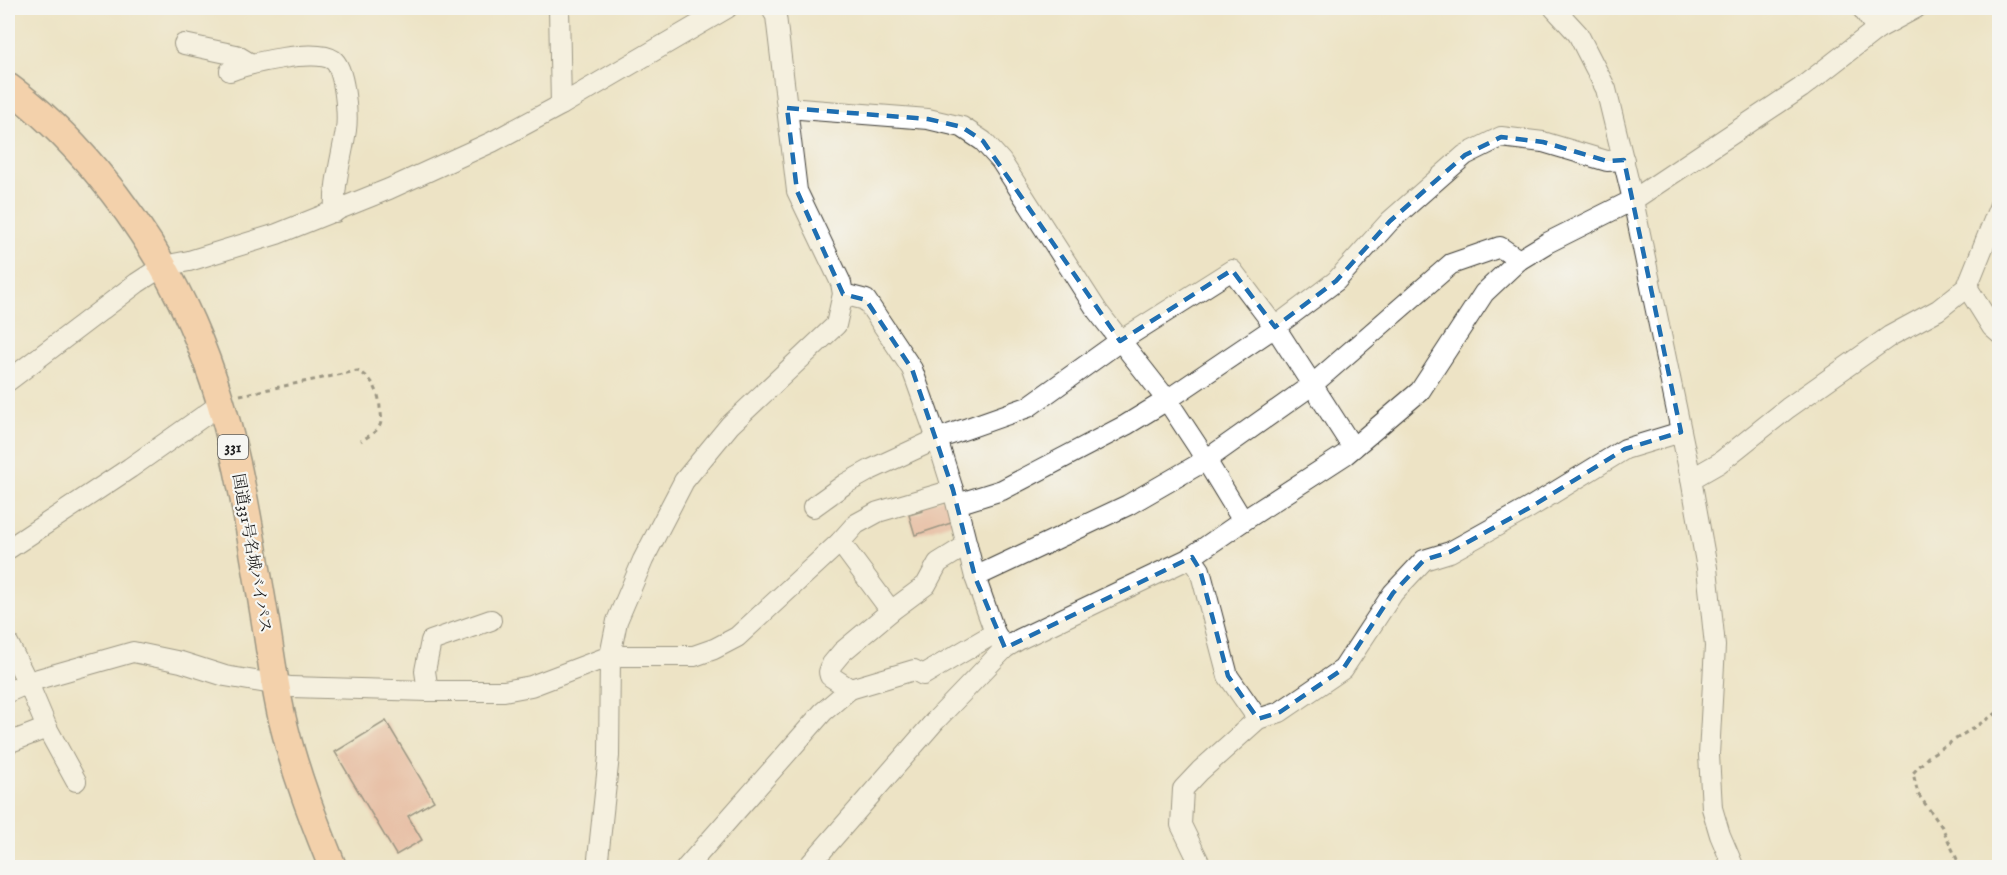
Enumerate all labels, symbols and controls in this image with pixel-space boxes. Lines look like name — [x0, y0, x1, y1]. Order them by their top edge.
road number: 331 — [218, 435, 248, 459]
street label: 国道331号名城バイパス — [227, 472, 275, 635]

